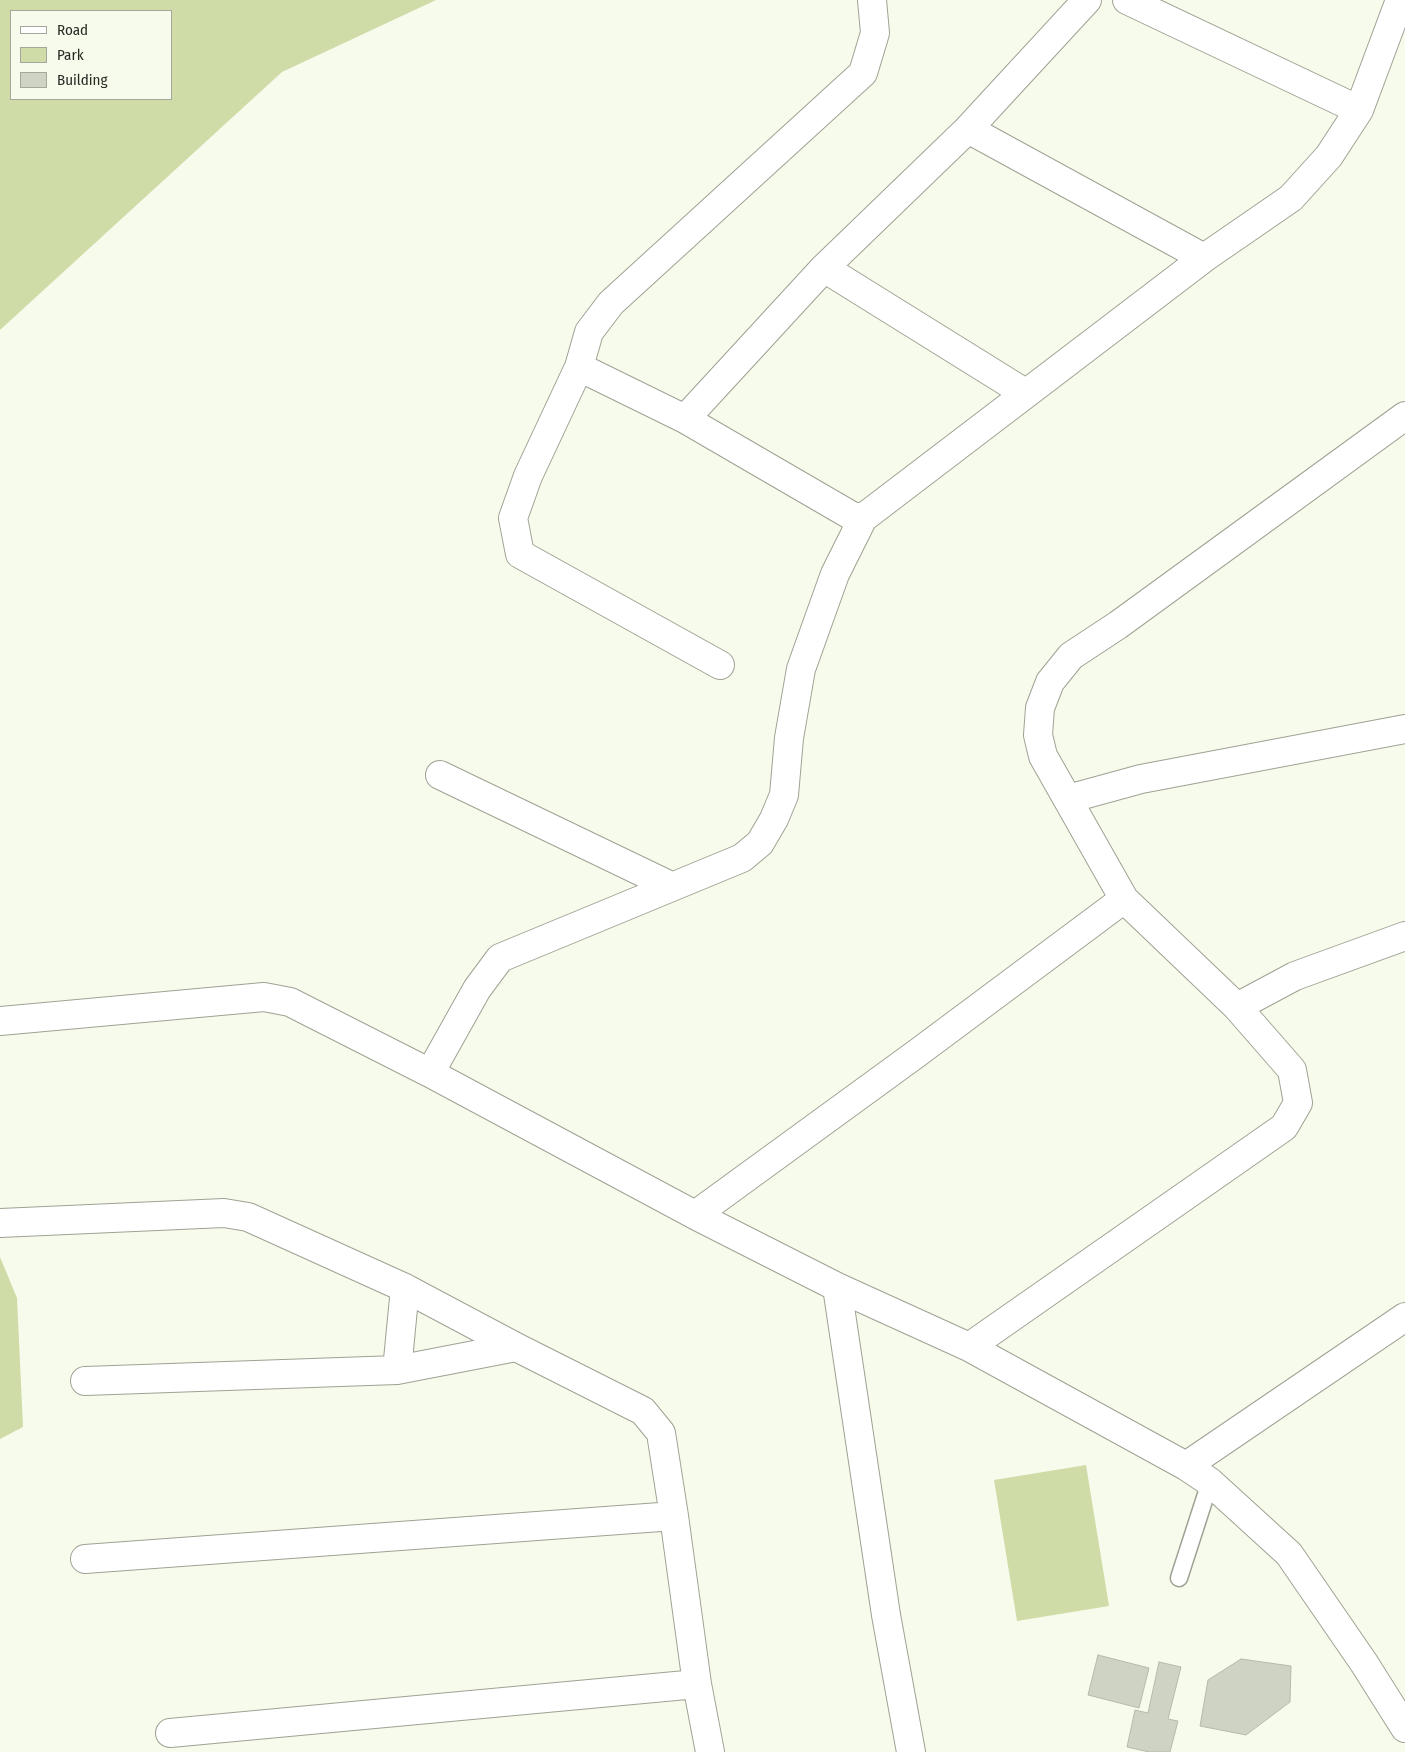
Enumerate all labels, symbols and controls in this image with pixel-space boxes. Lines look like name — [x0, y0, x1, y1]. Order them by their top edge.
legend — [10, 10, 172, 100]
text: Road — [57, 21, 88, 39]
text: Park — [57, 46, 84, 64]
text: Building — [57, 71, 108, 89]

